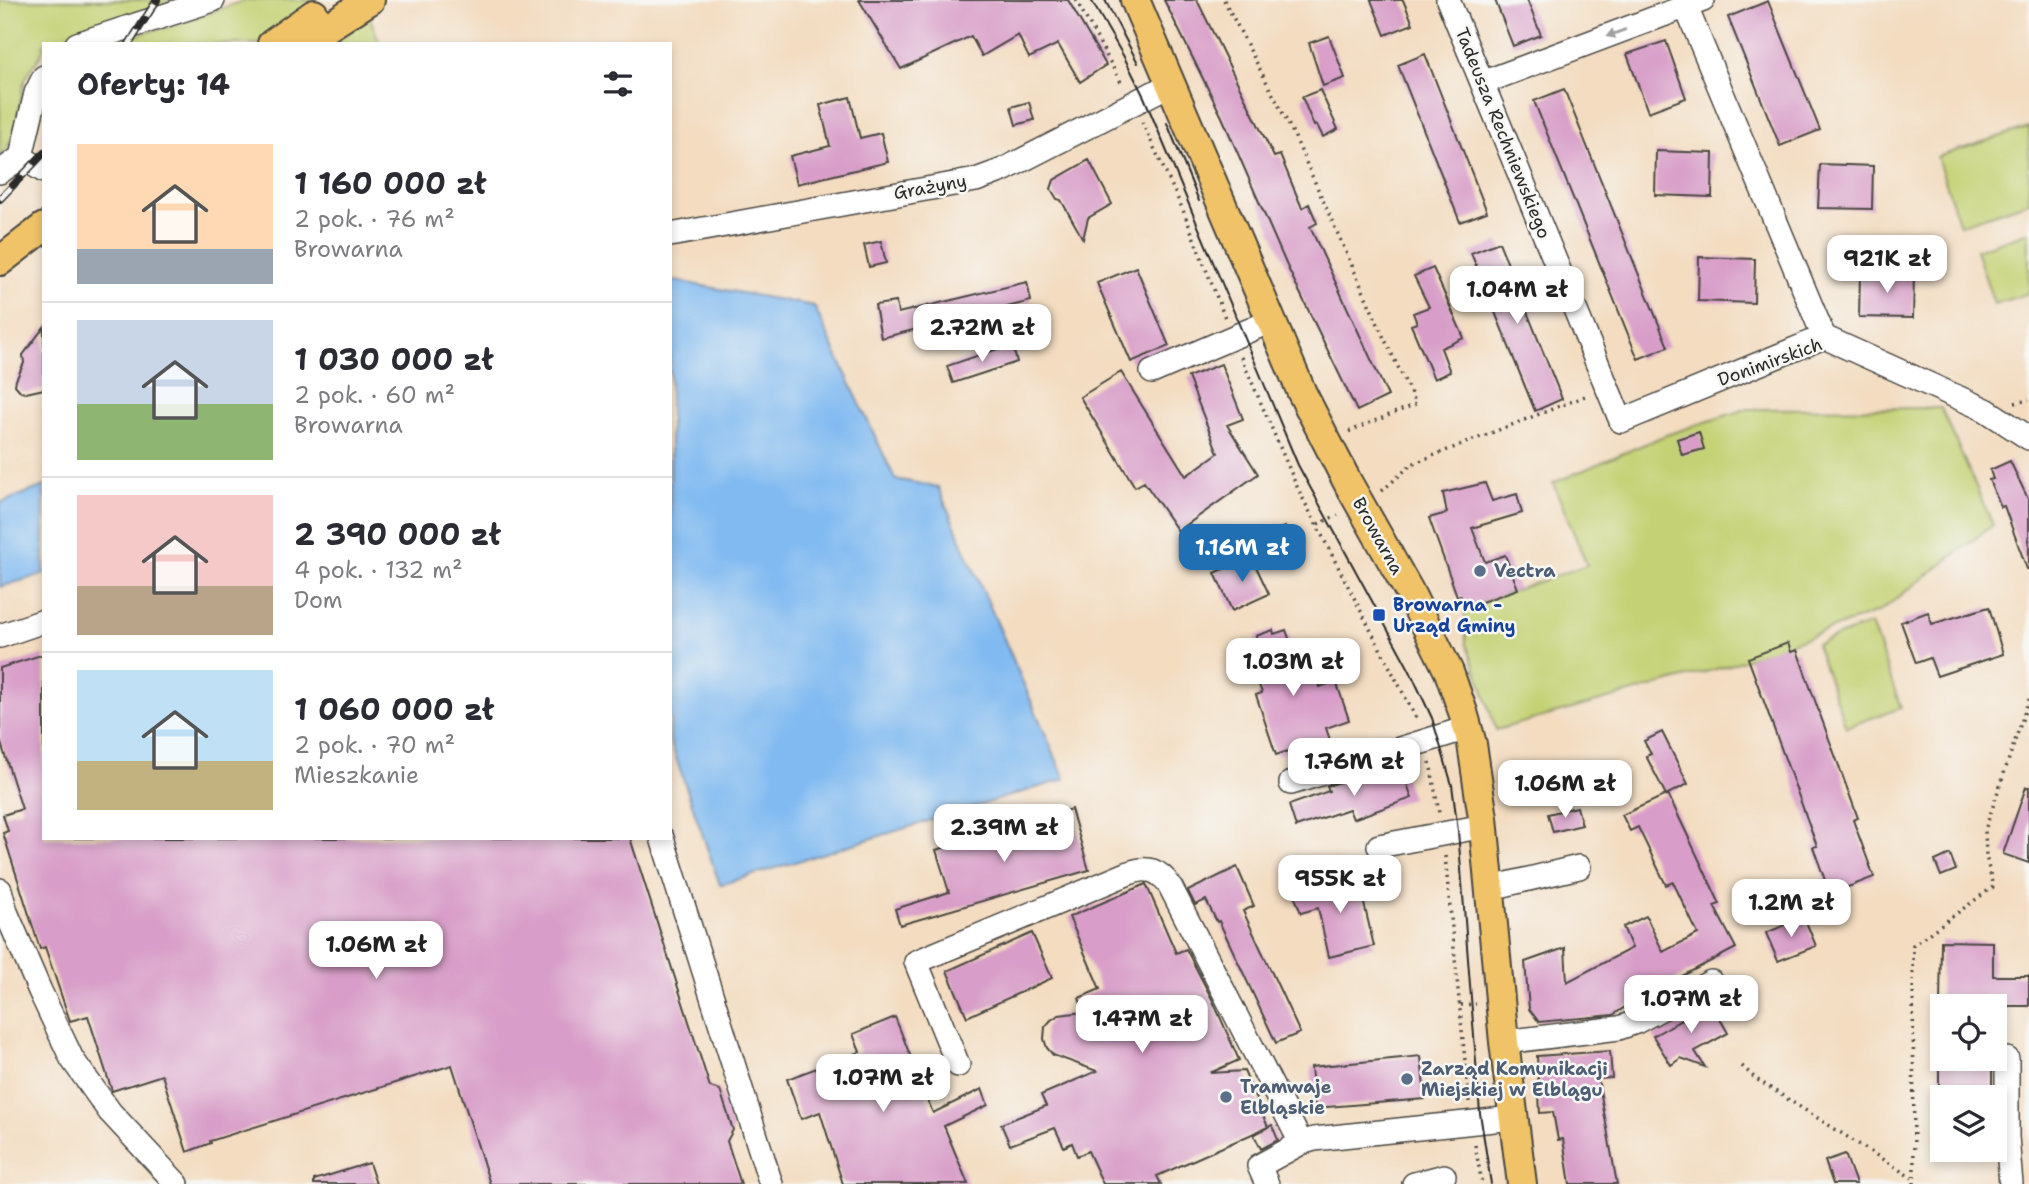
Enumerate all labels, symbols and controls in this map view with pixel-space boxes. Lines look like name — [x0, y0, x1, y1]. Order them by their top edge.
street label: Tadeusza Rechniewskiego — [1450, 24, 1556, 242]
one-way arrow — [1606, 28, 1627, 39]
text: Oferty: 14 — [77, 64, 230, 105]
icon: filters — [599, 65, 637, 103]
text: 1 160 000 zł — [294, 163, 487, 204]
street label: Grażyny — [892, 169, 968, 205]
icon: home — [133, 172, 217, 256]
text: 2 pok. · 76 m² — [294, 204, 455, 234]
text: Browarna — [294, 234, 403, 264]
pin: 921K zł — [1822, 236, 1952, 295]
text: 921K zł — [1843, 243, 1931, 273]
pin: 1.04M zł — [1445, 266, 1589, 326]
text: 1.04M zł — [1466, 274, 1568, 304]
pin: 2.72M zł — [910, 304, 1054, 364]
text: 2.72M zł — [929, 312, 1035, 342]
street label: Donimirskich — [1714, 332, 1826, 392]
text: 1 030 000 zł — [294, 339, 494, 380]
icon: home — [133, 348, 217, 432]
text: 2 pok. · 60 m² — [294, 380, 455, 410]
text: Browarna — [294, 410, 403, 440]
street label: Browarna — [1347, 493, 1409, 579]
text: 2 390 000 zł — [294, 514, 501, 555]
icon: home — [133, 523, 217, 607]
pin: 1.16M zł — [1170, 524, 1314, 584]
text: 1.16M zł — [1195, 532, 1289, 562]
text: 4 pok. · 132 m² — [294, 555, 463, 585]
place label: Vectra — [1494, 559, 1556, 583]
marker: Vectra — [1472, 563, 1488, 579]
text: Dom — [294, 585, 343, 615]
place label: Browarna - Urząd Gminy — [1393, 593, 1515, 638]
marker: Browarna - Urząd Gminy — [1371, 607, 1387, 623]
pin: 1.03M zł — [1221, 638, 1365, 698]
text: 1.03M zł — [1242, 646, 1344, 676]
text: 1 060 000 zł — [294, 689, 494, 730]
icon: home — [133, 698, 217, 782]
text: 2 pok. · 70 m² — [294, 730, 455, 760]
pin: 1.76M zł — [1282, 738, 1426, 798]
text: 1.76M zł — [1304, 746, 1404, 776]
text: Mieszkanie — [294, 760, 419, 790]
pin: 1.06M zł — [1493, 760, 1637, 820]
text: 1.06M zł — [1514, 768, 1616, 798]
pin: 2.39M zł — [932, 804, 1076, 864]
text: 2.39M zł — [950, 812, 1058, 842]
pin: 955K zł — [1275, 856, 1405, 915]
text: 955K zł — [1294, 863, 1386, 893]
pin: 1.2M zł — [1726, 880, 1856, 939]
text: 1.2M zł — [1748, 887, 1834, 917]
pin: 1.06M zł — [304, 922, 448, 981]
text: 1.06M zł — [325, 929, 427, 959]
pin: 1.07M zł — [1619, 976, 1763, 1035]
text: 1.07M zł — [1640, 983, 1742, 1013]
map controls — [1930, 994, 2007, 1162]
button: locate — [1930, 994, 2007, 1071]
pin: 1.47M zł — [1070, 996, 1214, 1055]
text: 1.47M zł — [1092, 1003, 1192, 1033]
pin: 1.07M zł — [811, 1054, 955, 1114]
place label: Zarząd Komunikacji Miejskiej w Elblągu — [1421, 1057, 1608, 1102]
text: 1.07M zł — [832, 1062, 934, 1092]
marker: Zarząd Komunikacji Miejskiej w Elblągu — [1399, 1071, 1415, 1087]
place label: Tramwaje Elbląskie — [1240, 1075, 1332, 1120]
button: layers — [1930, 1085, 2007, 1162]
marker: Tramwaje Elbląskie — [1218, 1089, 1234, 1105]

